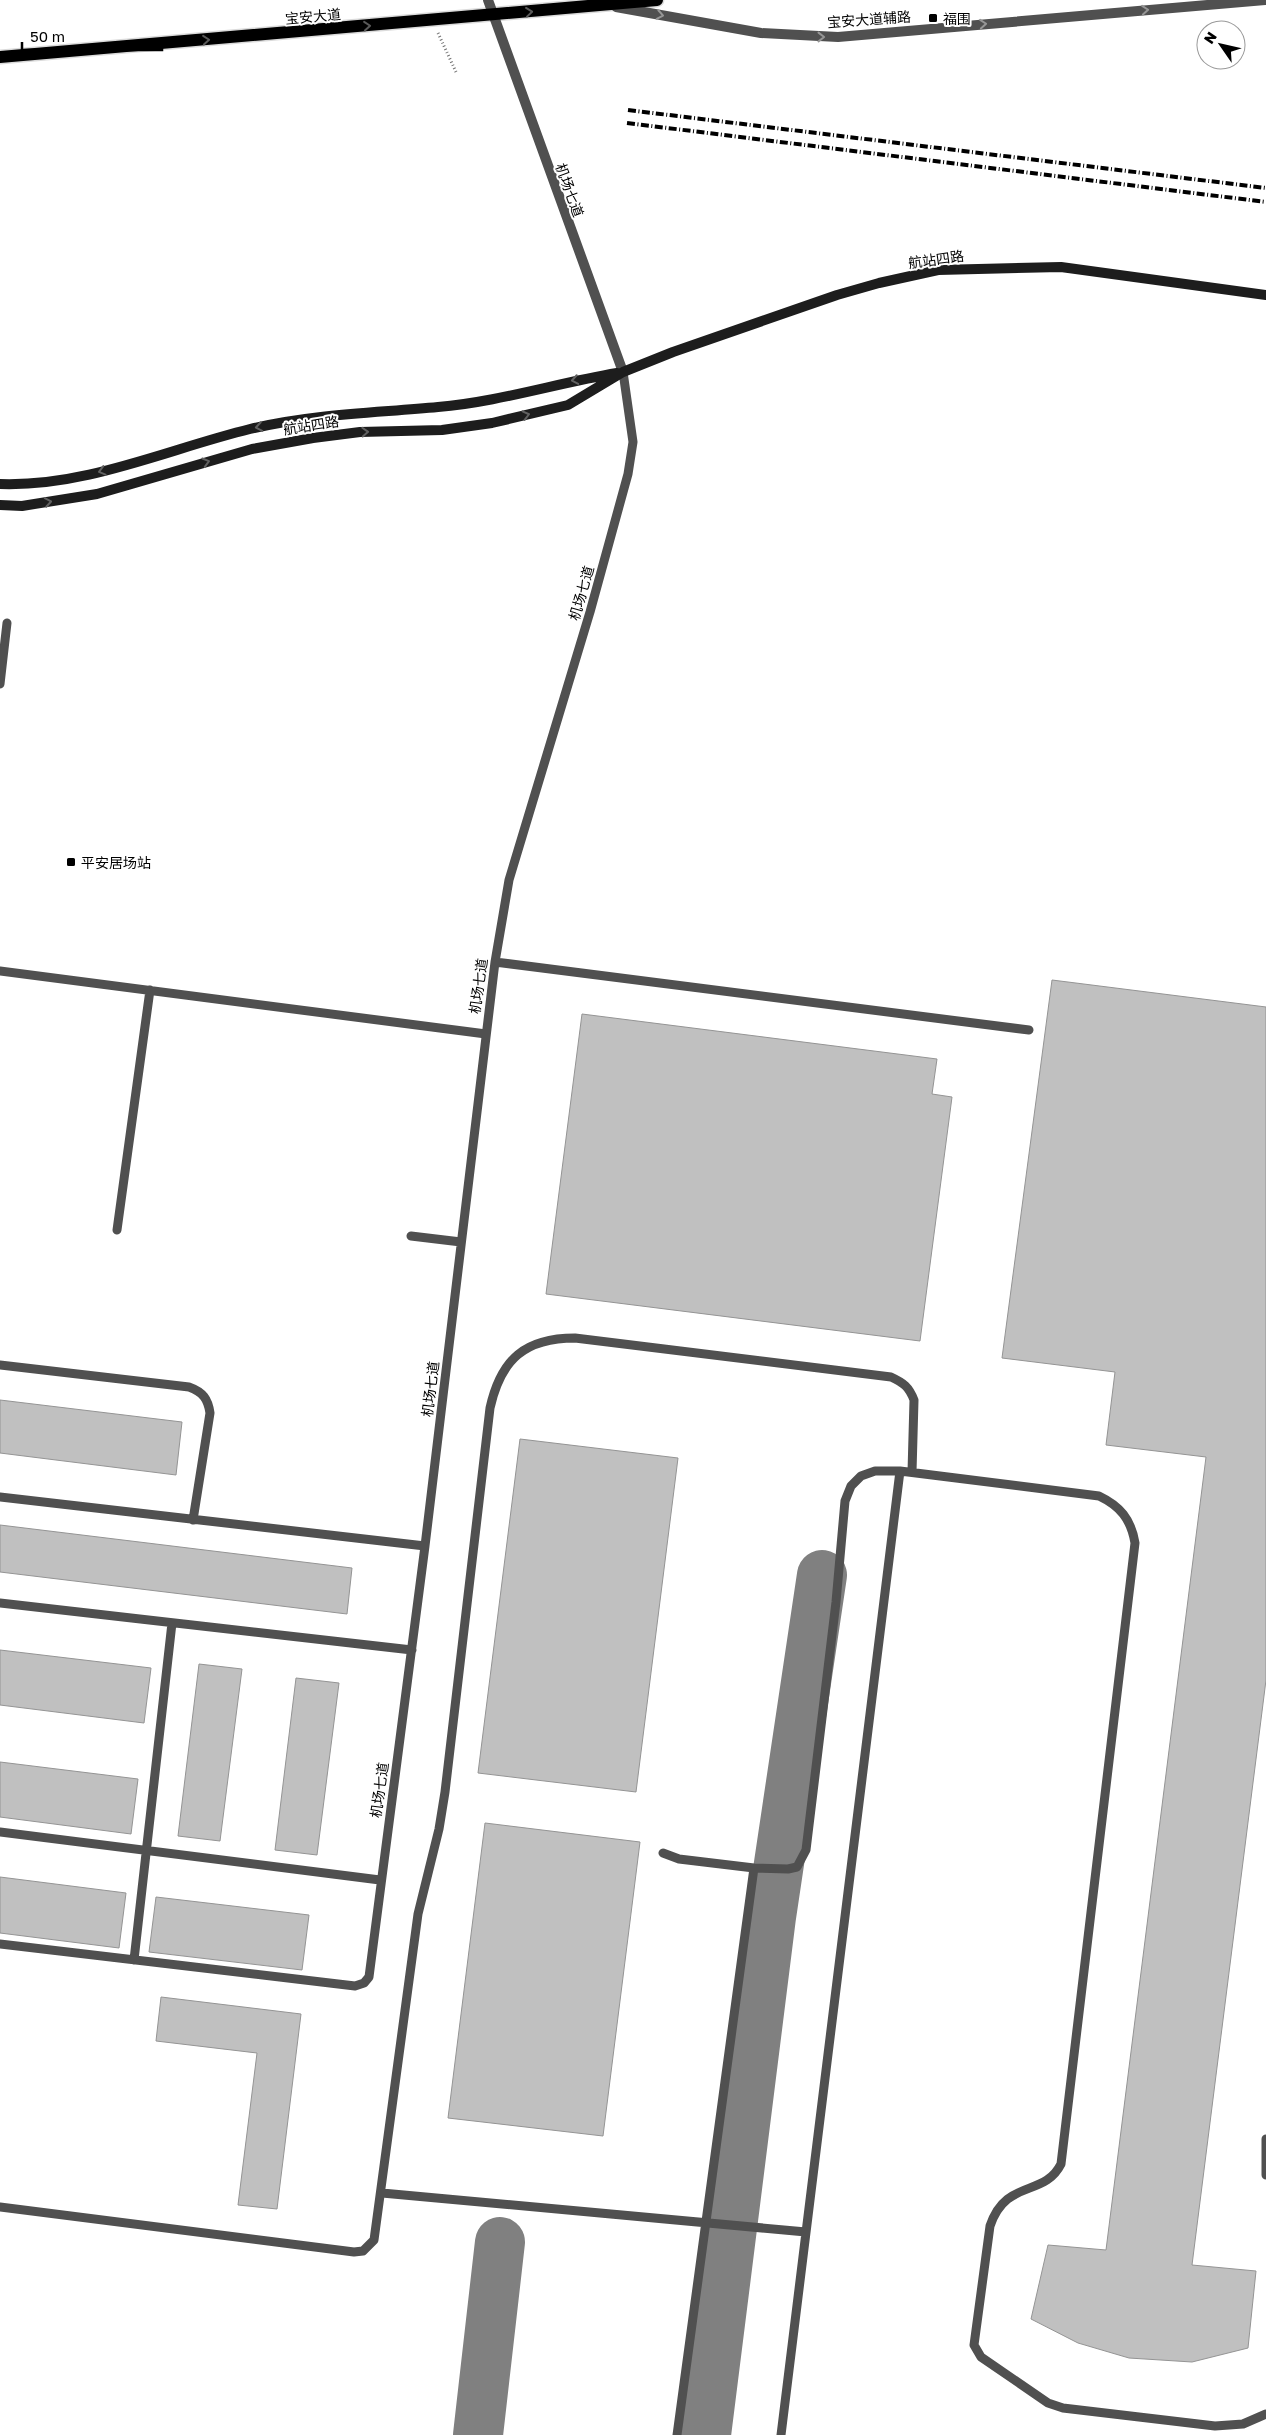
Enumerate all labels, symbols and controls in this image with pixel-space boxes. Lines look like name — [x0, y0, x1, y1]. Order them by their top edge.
street label: 宝安大道 — [284, 5, 342, 27]
one-way arrow — [1141, 5, 1149, 16]
one-way arrow — [526, 7, 534, 18]
street label: 宝安大道辅路 — [827, 8, 911, 30]
one-way arrow — [656, 9, 665, 20]
place label: 福围 — [943, 10, 971, 27]
marker: 福围 — [927, 12, 939, 24]
one-way arrow — [979, 19, 987, 30]
scale bar — [22, 20, 162, 52]
north arrow — [1196, 20, 1246, 70]
one-way arrow — [364, 21, 372, 32]
text: 50 m — [30, 27, 65, 45]
text: N — [1200, 28, 1220, 47]
one-way arrow — [818, 32, 825, 42]
one-way arrow — [202, 34, 210, 45]
street label: 机场七道 — [552, 161, 588, 219]
street label: 航站四路 — [907, 247, 965, 271]
one-way arrow — [570, 375, 579, 385]
one-way arrow — [522, 410, 531, 421]
street label: 航站四路 — [282, 412, 340, 438]
one-way arrow — [254, 422, 263, 432]
one-way arrow — [361, 427, 369, 438]
one-way arrow — [201, 458, 209, 468]
one-way arrow — [98, 465, 107, 476]
one-way arrow — [44, 497, 53, 507]
street label: 机场七道 — [565, 564, 597, 622]
place label: 平安居场站 — [81, 854, 151, 871]
marker: 平安居场站 — [65, 856, 77, 868]
street label: 机场七道 — [466, 957, 490, 1015]
street label: 机场七道 — [418, 1360, 442, 1418]
street label: 机场七道 — [367, 1761, 391, 1819]

